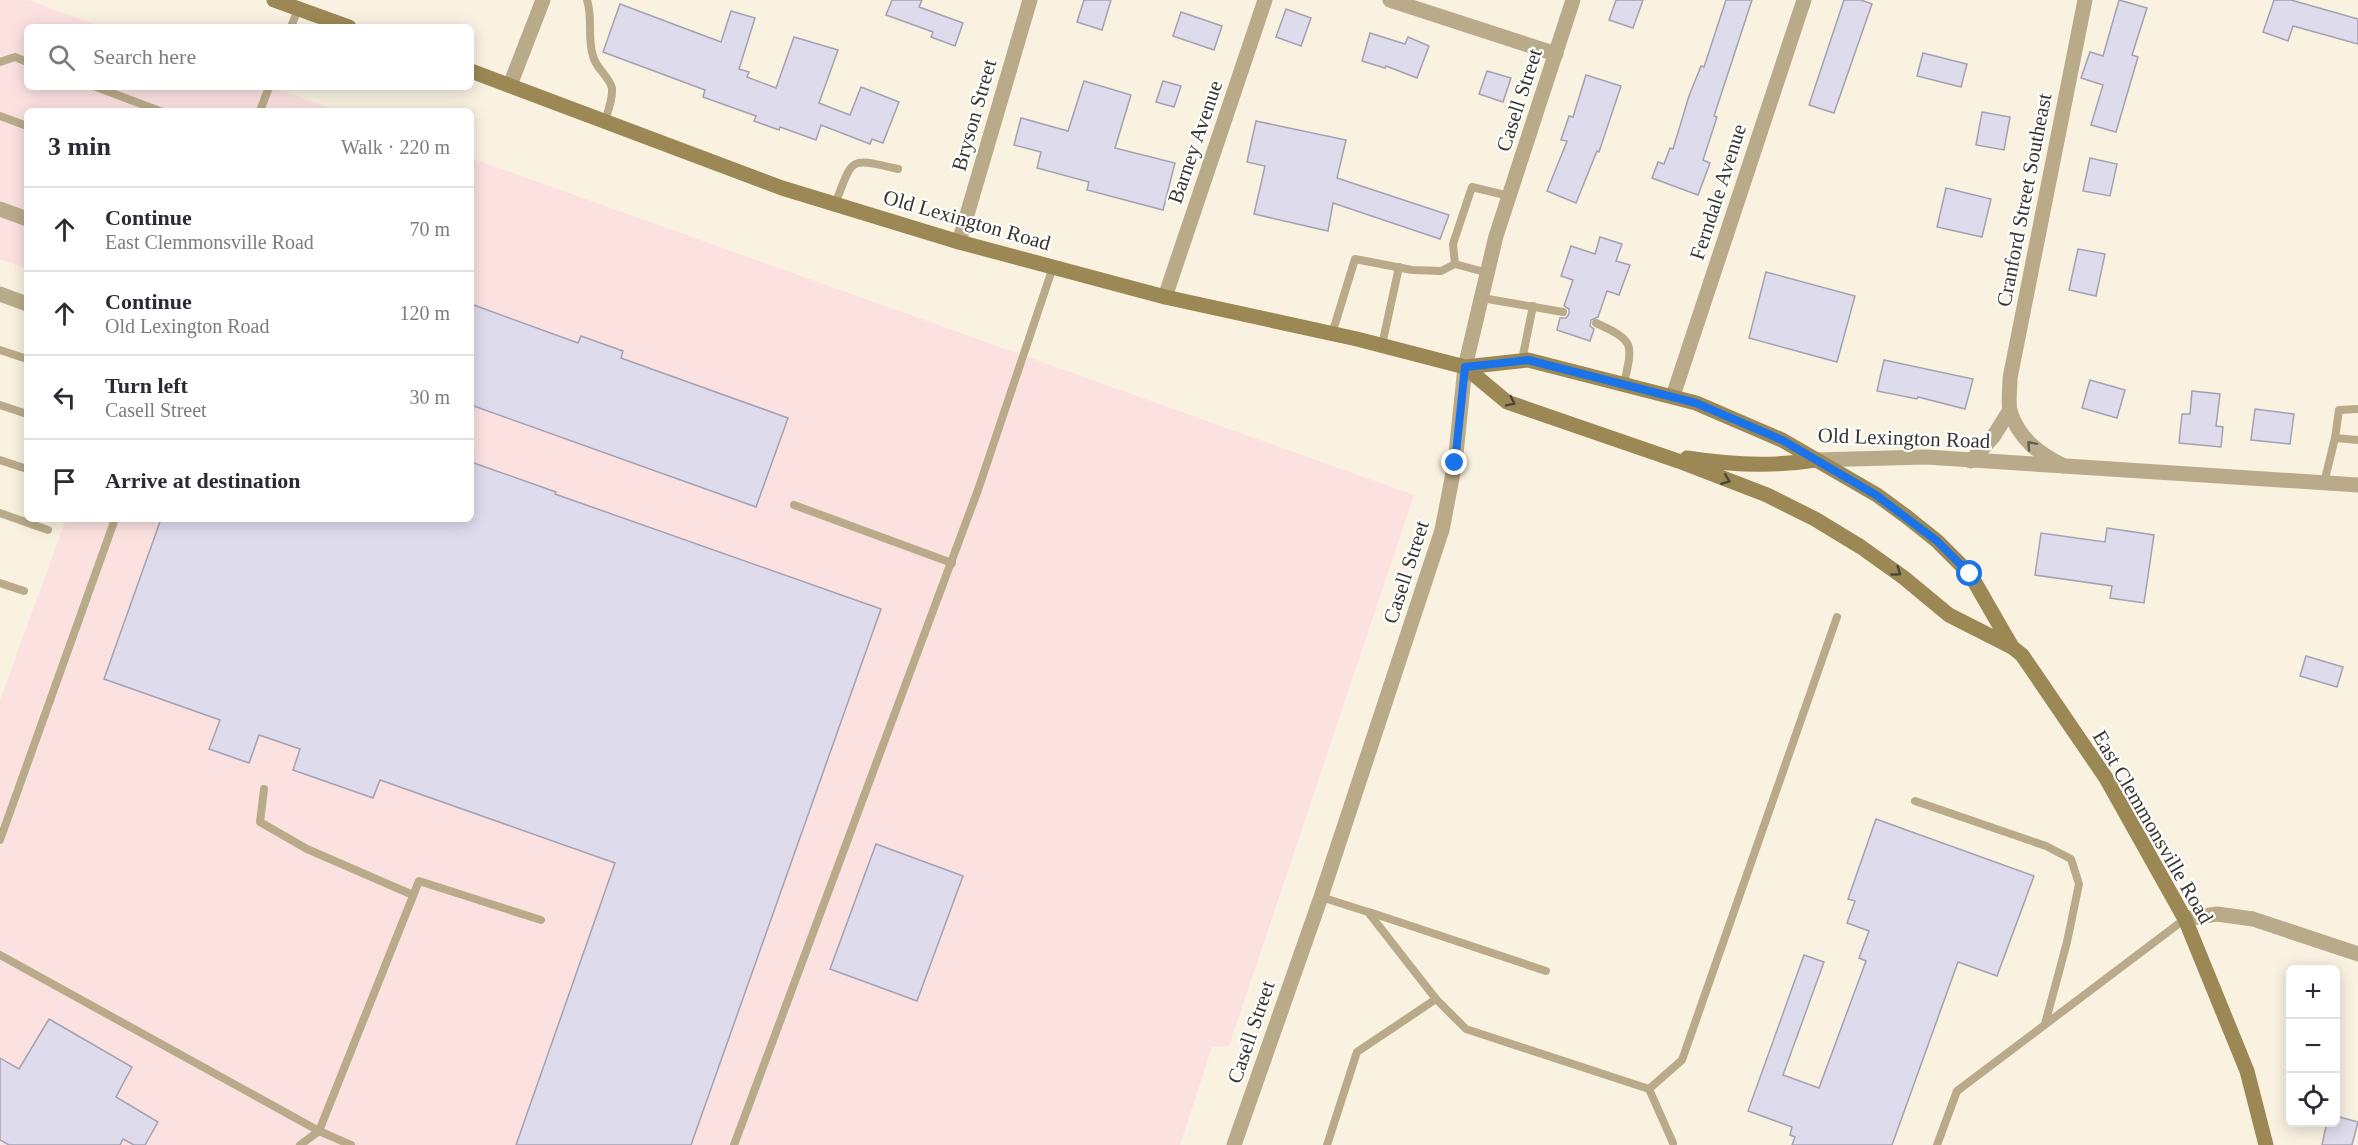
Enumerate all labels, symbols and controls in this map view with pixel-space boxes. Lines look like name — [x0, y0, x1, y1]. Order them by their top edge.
search box — [24, 24, 474, 90]
icon: search — [45, 41, 78, 74]
text: Search here — [93, 44, 196, 69]
street label: Casell Street — [1491, 45, 1547, 154]
street label: Bryson Street — [947, 56, 1001, 174]
street label: Barney Avenue — [1163, 77, 1227, 207]
street label: Cranford Street Southeast — [1992, 91, 2057, 309]
street label: Ferndale Avenue — [1685, 121, 1751, 263]
text: 3 min — [48, 132, 111, 161]
text: Walk · 220 m — [341, 136, 450, 158]
street label: Old Lexington Road — [881, 185, 1054, 255]
text: Continue — [105, 205, 192, 230]
icon: ahead — [48, 213, 81, 246]
text: 70 m — [409, 218, 450, 240]
text: East Clemmonsville Road — [105, 231, 314, 253]
text: Continue — [105, 289, 192, 314]
icon: ahead — [48, 297, 81, 330]
text: 120 m — [399, 302, 450, 324]
text: Old Lexington Road — [105, 315, 269, 337]
text: Turn left — [105, 373, 188, 398]
icon: left — [48, 381, 81, 414]
text: 30 m — [409, 386, 450, 408]
one-way arrow — [1505, 395, 1516, 407]
text: Casell Street — [105, 399, 207, 421]
street label: Old Lexington Road — [1817, 423, 1991, 453]
one-way arrow — [2027, 441, 2038, 452]
route end — [1441, 449, 1467, 475]
icon: arrive — [48, 465, 81, 498]
text: Arrive at destination — [105, 468, 301, 493]
one-way arrow — [1720, 472, 1731, 485]
street label: Casell Street — [1378, 517, 1434, 626]
route start — [1956, 560, 1982, 586]
one-way arrow — [1890, 565, 1901, 576]
street label: East Clemmonsville Road — [2088, 726, 2218, 928]
map controls — [2286, 965, 2340, 1127]
button: + — [2286, 965, 2340, 1019]
street label: Casell Street — [1222, 977, 1280, 1086]
button: − — [2286, 1019, 2340, 1073]
button: locate — [2286, 1073, 2340, 1127]

